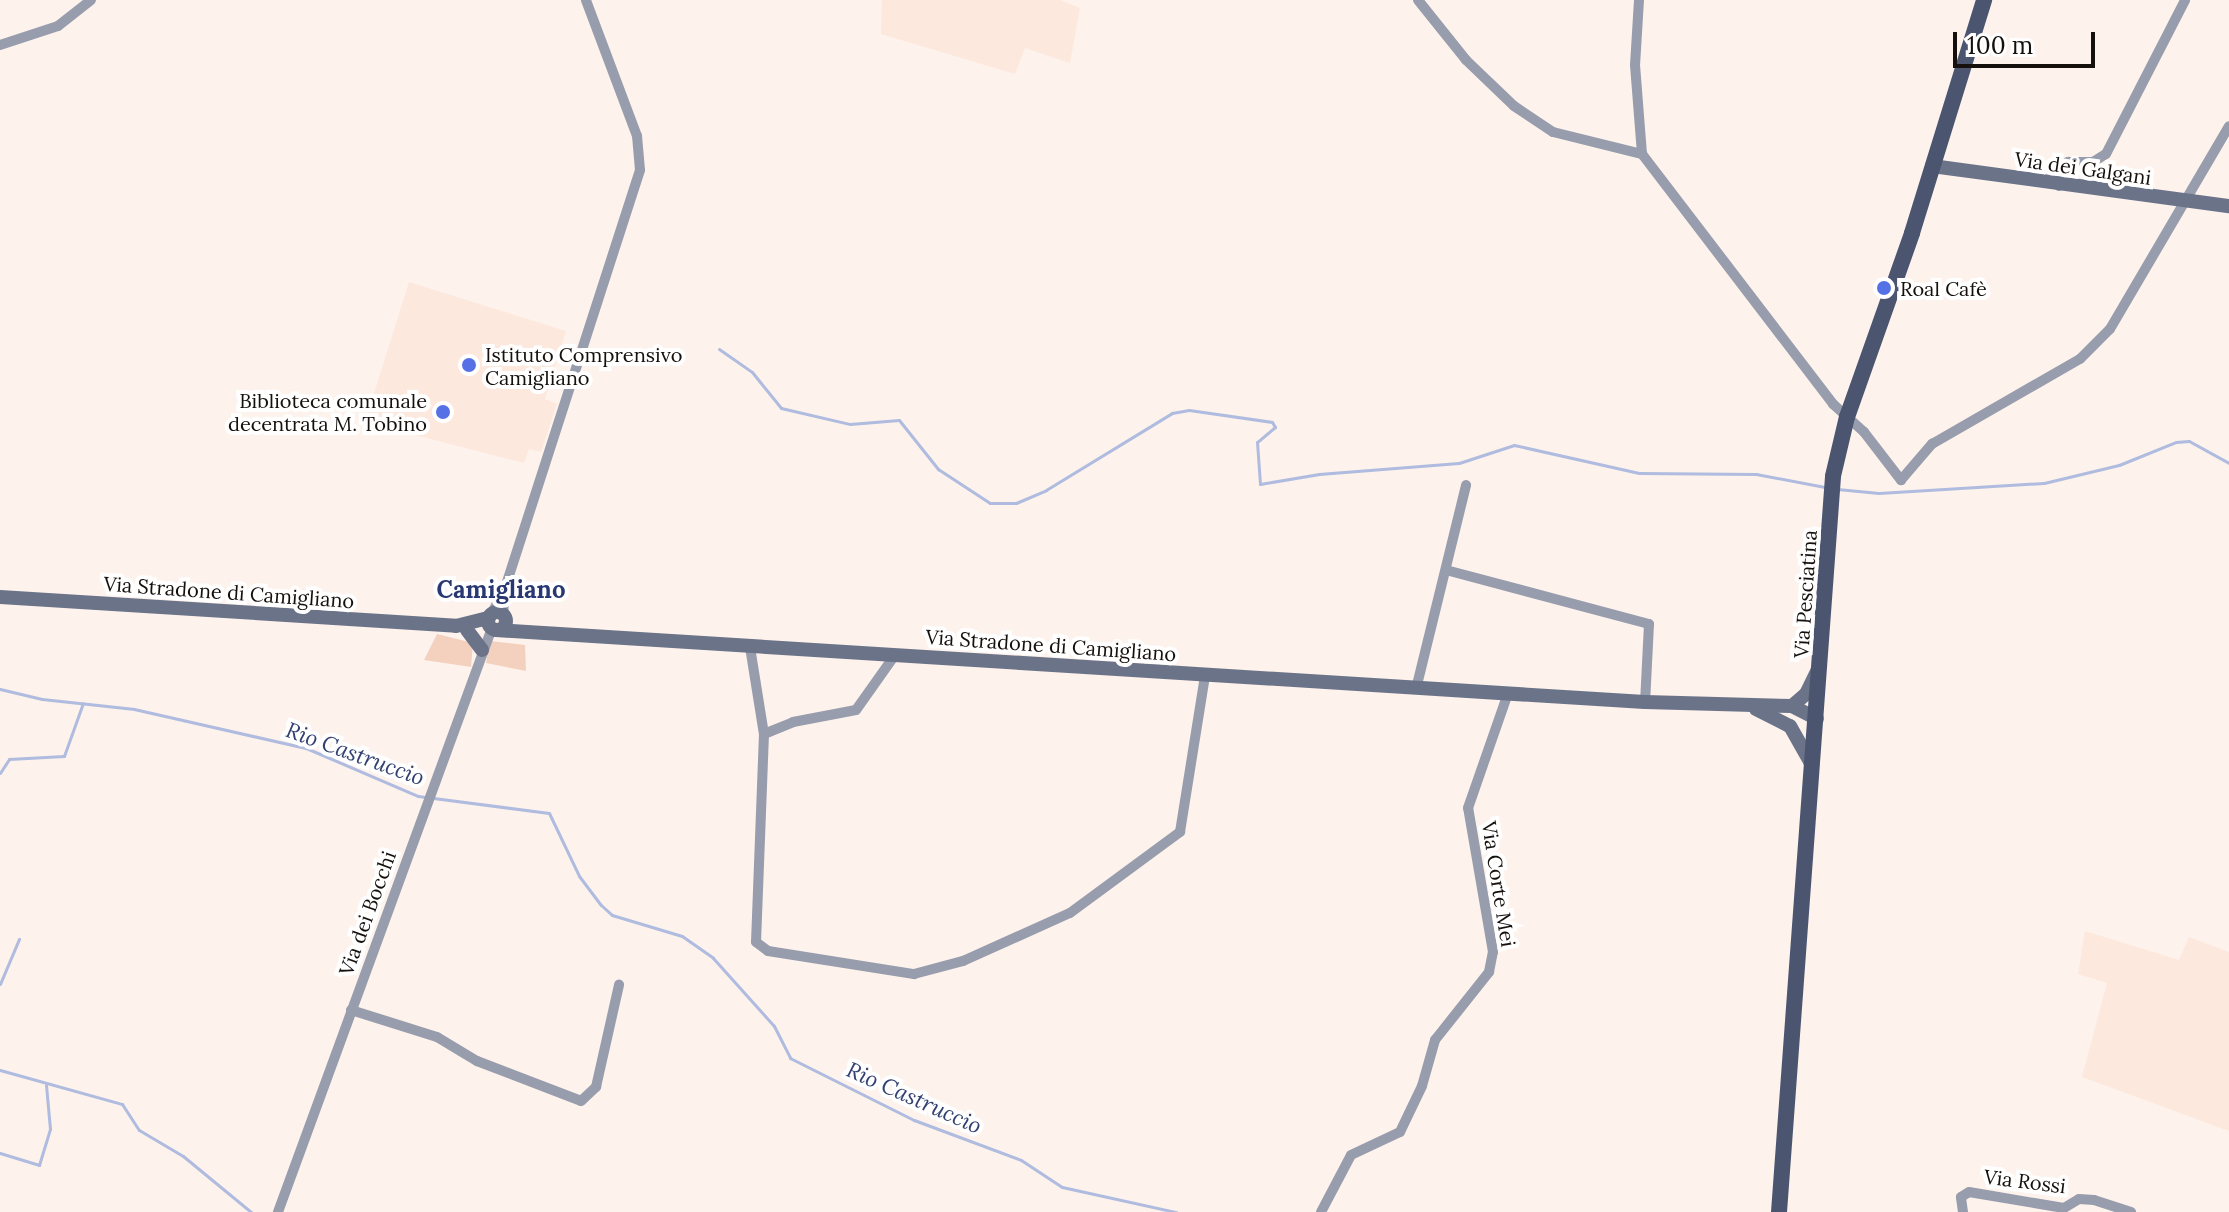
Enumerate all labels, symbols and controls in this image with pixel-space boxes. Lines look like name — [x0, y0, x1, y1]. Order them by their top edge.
scale bar — [1957, 16, 2099, 66]
text: 100 m — [1967, 30, 2033, 61]
street label: Via dei Galgani — [2013, 147, 2153, 189]
place label: Roal Cafè — [1900, 276, 1987, 300]
marker: Roal Cafè — [1875, 279, 1893, 297]
place label: Istituto Comprensivo Camigliano — [485, 342, 682, 389]
marker: Istituto Comprensivo Camigliano — [460, 356, 478, 374]
place label: Biblioteca comunale decentrata M. Tobino — [228, 388, 427, 435]
marker: Biblioteca comunale decentrata M. Tobino — [434, 403, 452, 421]
street label: Via Pesciatina — [1789, 529, 1821, 659]
street label: Via Stradone di Camigliano — [103, 571, 355, 613]
district label: Camigliano — [436, 576, 566, 604]
street label: Via Stradone di Camigliano — [925, 624, 1177, 666]
water label: Rio Castruccio — [282, 717, 428, 791]
street label: Via Corte Mei — [1477, 819, 1521, 949]
street label: Via dei Bocchi — [333, 848, 401, 978]
water label: Rio Castruccio — [842, 1056, 986, 1140]
street label: Via Rossi — [1983, 1164, 2067, 1198]

